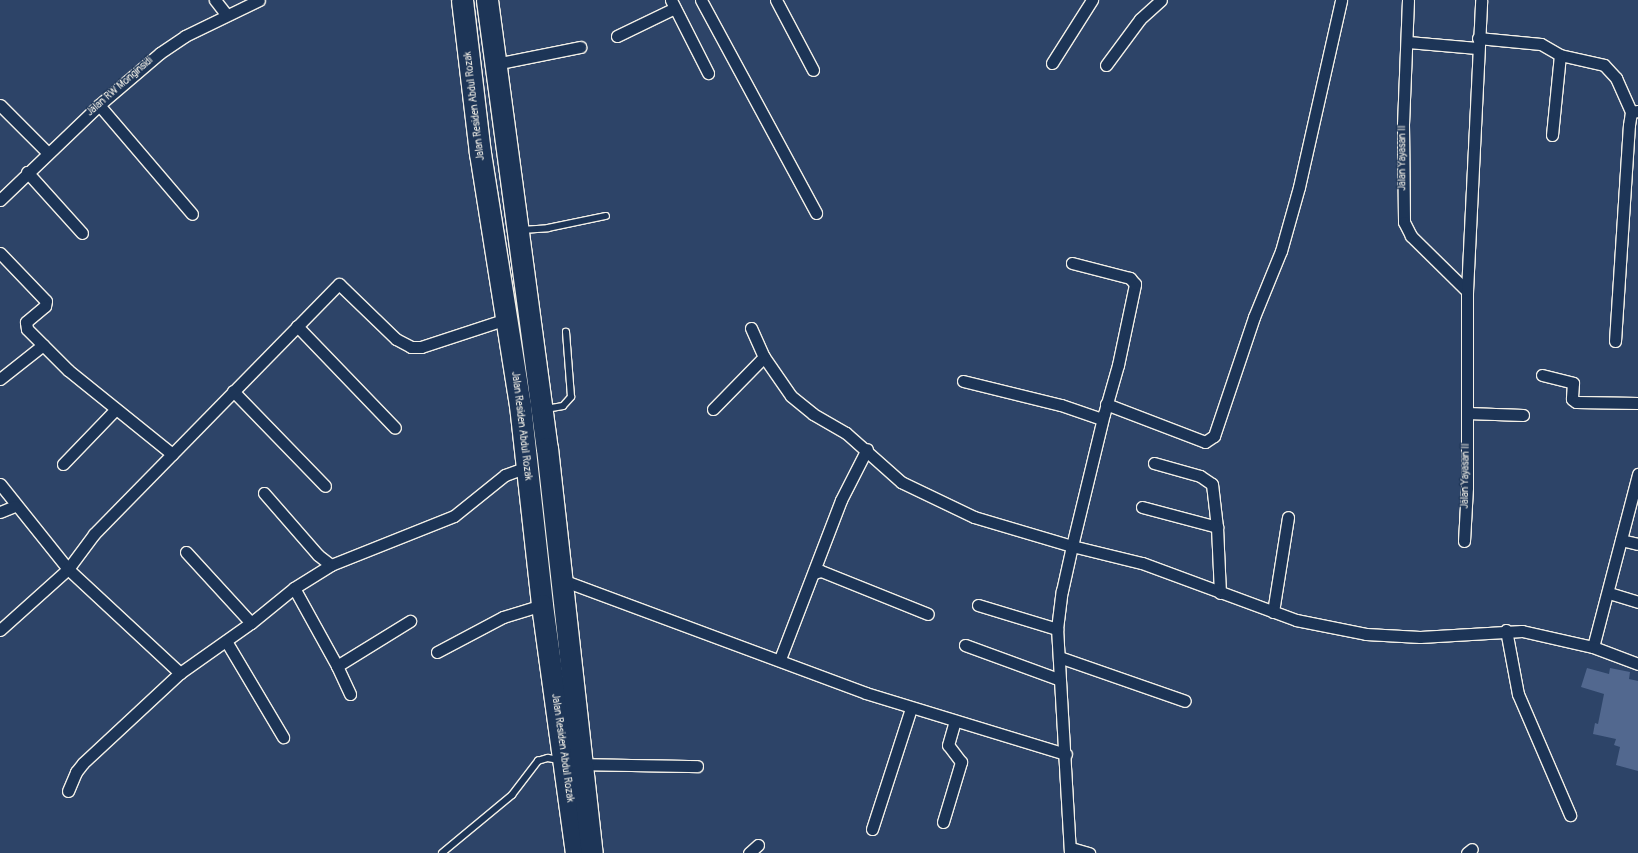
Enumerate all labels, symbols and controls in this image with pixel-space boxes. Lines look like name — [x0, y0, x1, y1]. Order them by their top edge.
street label: Jalan Residen Abdul Rozak — [462, 51, 488, 161]
street label: Jalan RW Monginsidi — [84, 55, 156, 119]
street label: Jalan Yayasan II — [1397, 125, 1409, 191]
street label: Jalan Residen Abdul Rozak — [508, 371, 534, 481]
street label: Jalan Yayasan II — [1459, 443, 1473, 509]
street label: Jalan Residen Abdul Rozak — [548, 693, 576, 803]

